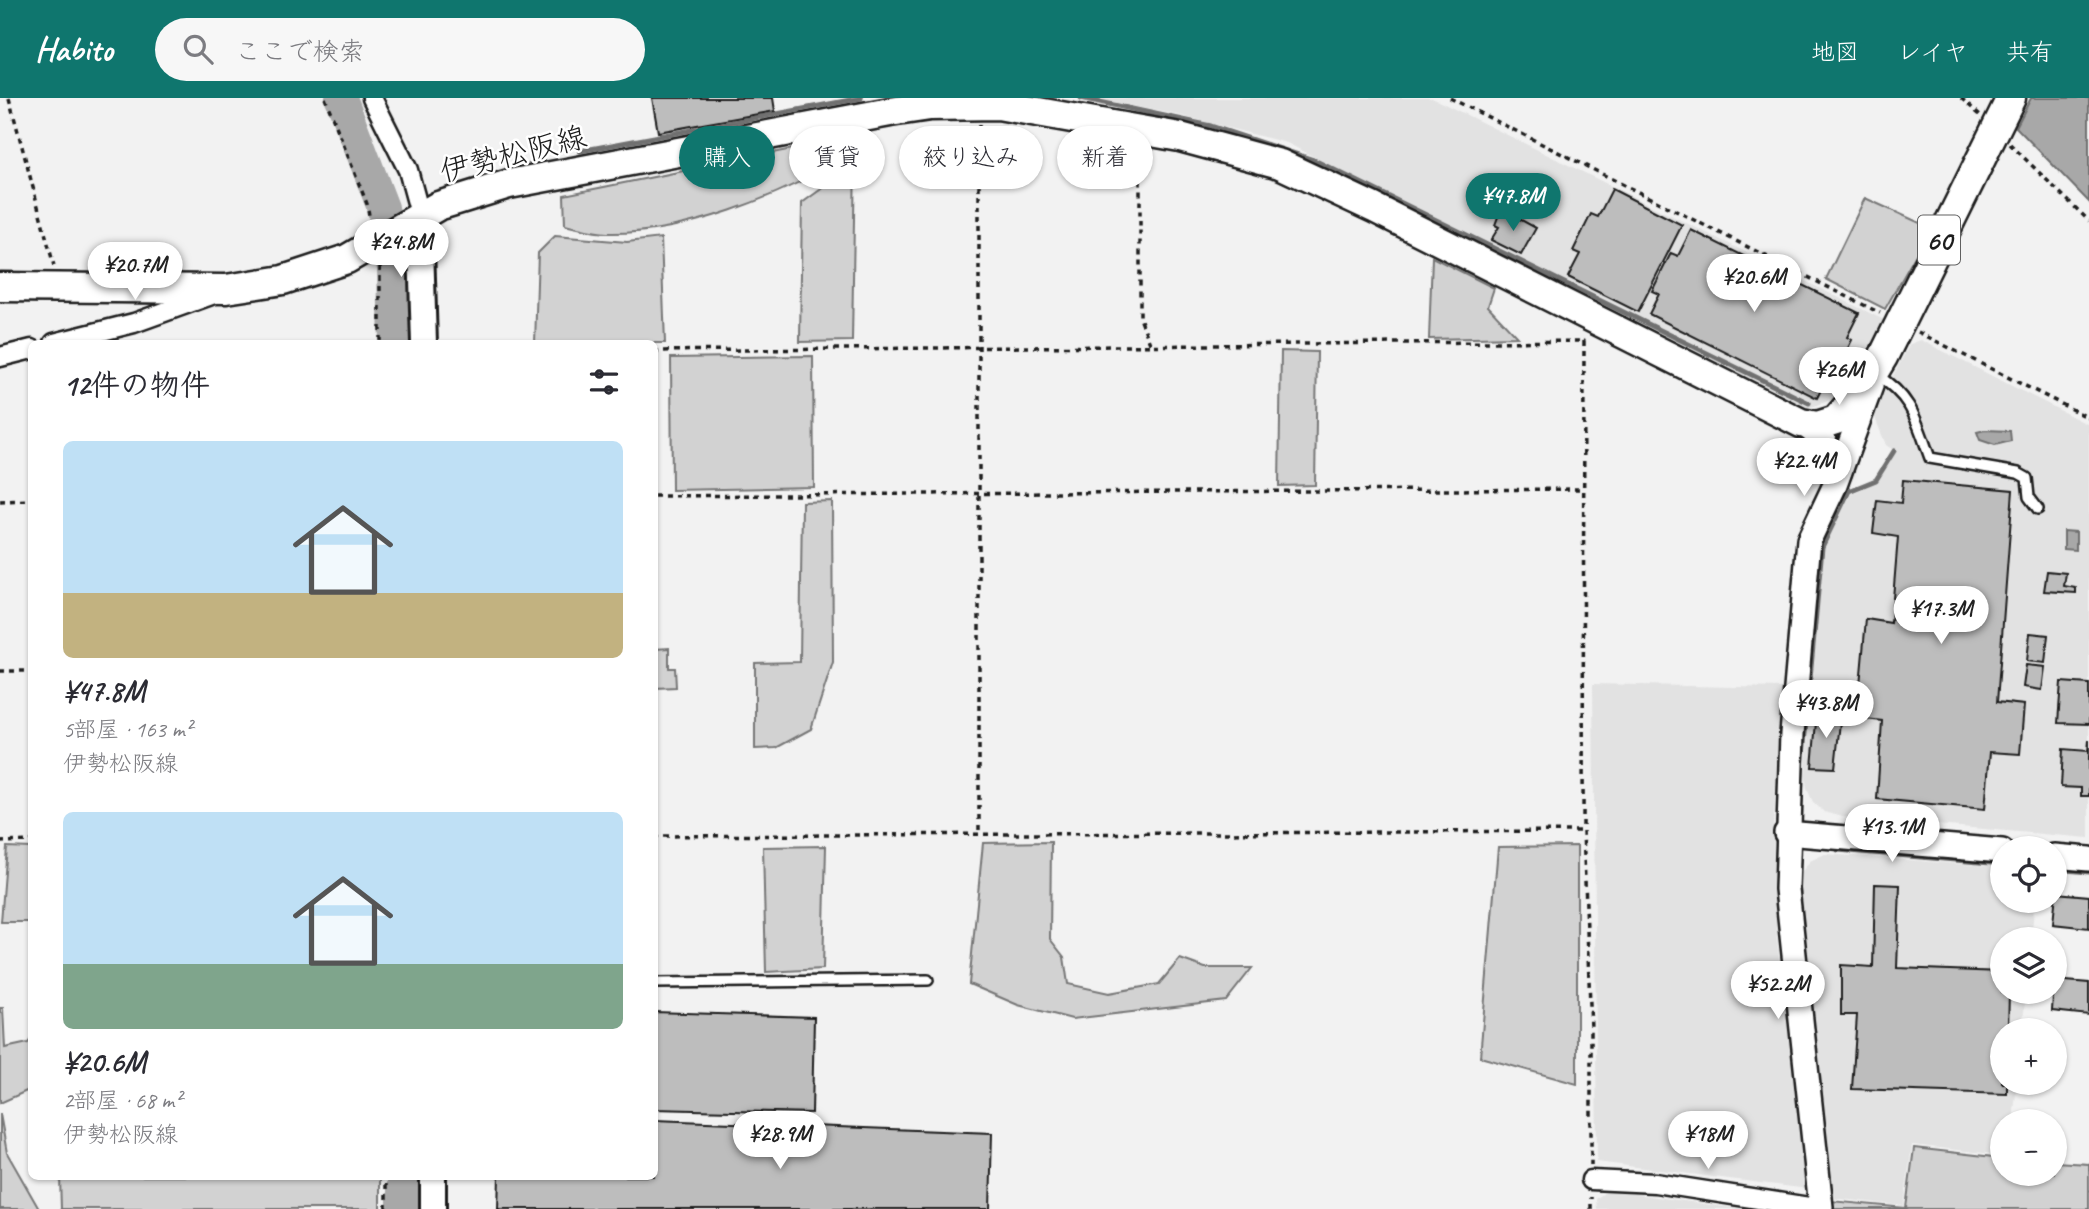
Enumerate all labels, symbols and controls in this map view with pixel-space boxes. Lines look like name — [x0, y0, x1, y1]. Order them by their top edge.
search box — [155, 18, 645, 81]
text: Habito — [35, 28, 113, 70]
icon: search — [179, 30, 217, 68]
text: ここで検索 — [235, 35, 365, 68]
text: 地図 — [1811, 37, 1859, 67]
text: レイヤ — [1897, 37, 1968, 67]
text: 共有 — [2006, 37, 2054, 67]
street label: 伊勢松阪線 — [436, 117, 590, 191]
chip: 購入 — [679, 126, 775, 189]
chip: 賃貸 — [789, 126, 885, 189]
chip: 絞り込み — [899, 126, 1043, 189]
chip: 新着 — [1057, 126, 1153, 189]
pin: ¥47.8M — [1456, 174, 1570, 233]
text: ¥47.8M — [1482, 181, 1544, 210]
road number: 60 — [1918, 216, 1960, 264]
pin: ¥24.8M — [344, 220, 458, 279]
text: ¥24.8M — [370, 227, 432, 256]
pin: ¥20.7M — [78, 242, 192, 302]
text: ¥20.7M — [104, 250, 166, 279]
pin: ¥20.6M — [1697, 254, 1811, 314]
text: ¥20.6M — [1722, 262, 1786, 291]
pin: ¥26M — [1798, 348, 1880, 407]
text: ¥26M — [1815, 355, 1863, 384]
icon: filters — [585, 363, 623, 401]
text: 12件の物件 — [63, 366, 210, 404]
pin: ¥22.4M — [1747, 438, 1861, 498]
text: ¥22.4M — [1773, 446, 1835, 475]
icon: home — [280, 487, 406, 613]
pin: ¥17.3M — [1884, 587, 1998, 646]
text: ¥17.3M — [1910, 594, 1972, 623]
text: ¥47.8M — [63, 672, 145, 710]
pin: ¥43.8M — [1769, 680, 1883, 740]
text: ¥43.8M — [1795, 688, 1857, 717]
text: 5部屋 · 163 m² — [63, 715, 192, 744]
text: 伊勢松阪線 — [63, 749, 178, 778]
pin: ¥13.1M — [1835, 804, 1949, 864]
text: ¥13.1M — [1861, 812, 1923, 841]
map controls — [1990, 836, 2067, 1186]
button: locate — [1990, 836, 2067, 913]
icon: home — [280, 858, 406, 984]
button: layers — [1990, 927, 2067, 1004]
pin: ¥52.2M — [1721, 962, 1835, 1021]
text: ¥52.2M — [1747, 969, 1809, 998]
button: + — [1990, 1018, 2067, 1095]
text: ¥20.6M — [63, 1043, 145, 1081]
text: 2部屋 · 68 m² — [63, 1086, 181, 1115]
button: − — [1990, 1109, 2067, 1186]
pin: ¥28.9M — [723, 1112, 837, 1171]
pin: ¥18M — [1667, 1112, 1749, 1171]
text: ¥28.9M — [749, 1119, 811, 1148]
text: ¥18M — [1684, 1119, 1732, 1148]
text: 伊勢松阪線 — [63, 1120, 178, 1149]

